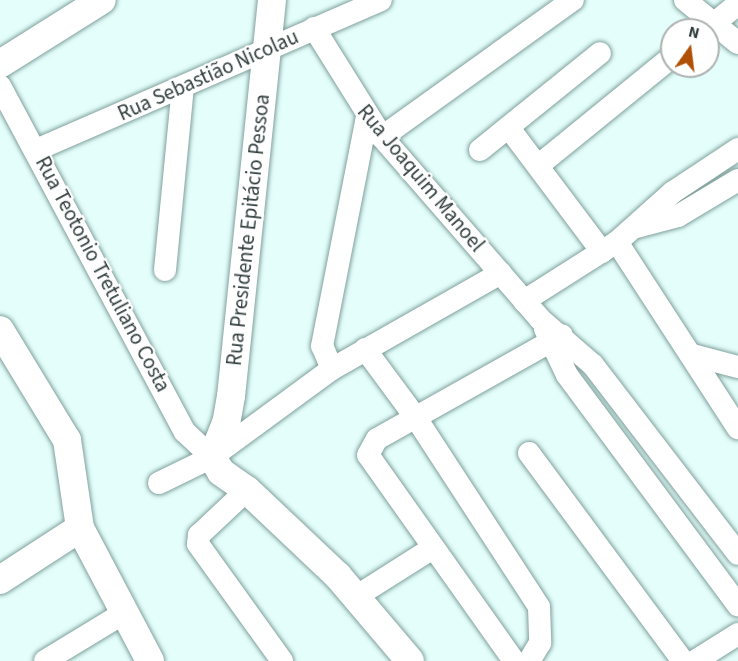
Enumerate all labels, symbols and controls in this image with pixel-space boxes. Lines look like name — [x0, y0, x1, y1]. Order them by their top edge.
north arrow — [660, 18, 720, 78]
text: N — [686, 21, 702, 44]
street label: Rua Sebastião Nicolau — [114, 24, 302, 126]
street label: Rua Presidente Epitácio Pessoa — [221, 93, 275, 367]
street label: Rua Joaquim Manoel — [352, 99, 490, 257]
street label: Rua Teotonio Tretuliano Costa — [30, 152, 176, 396]

